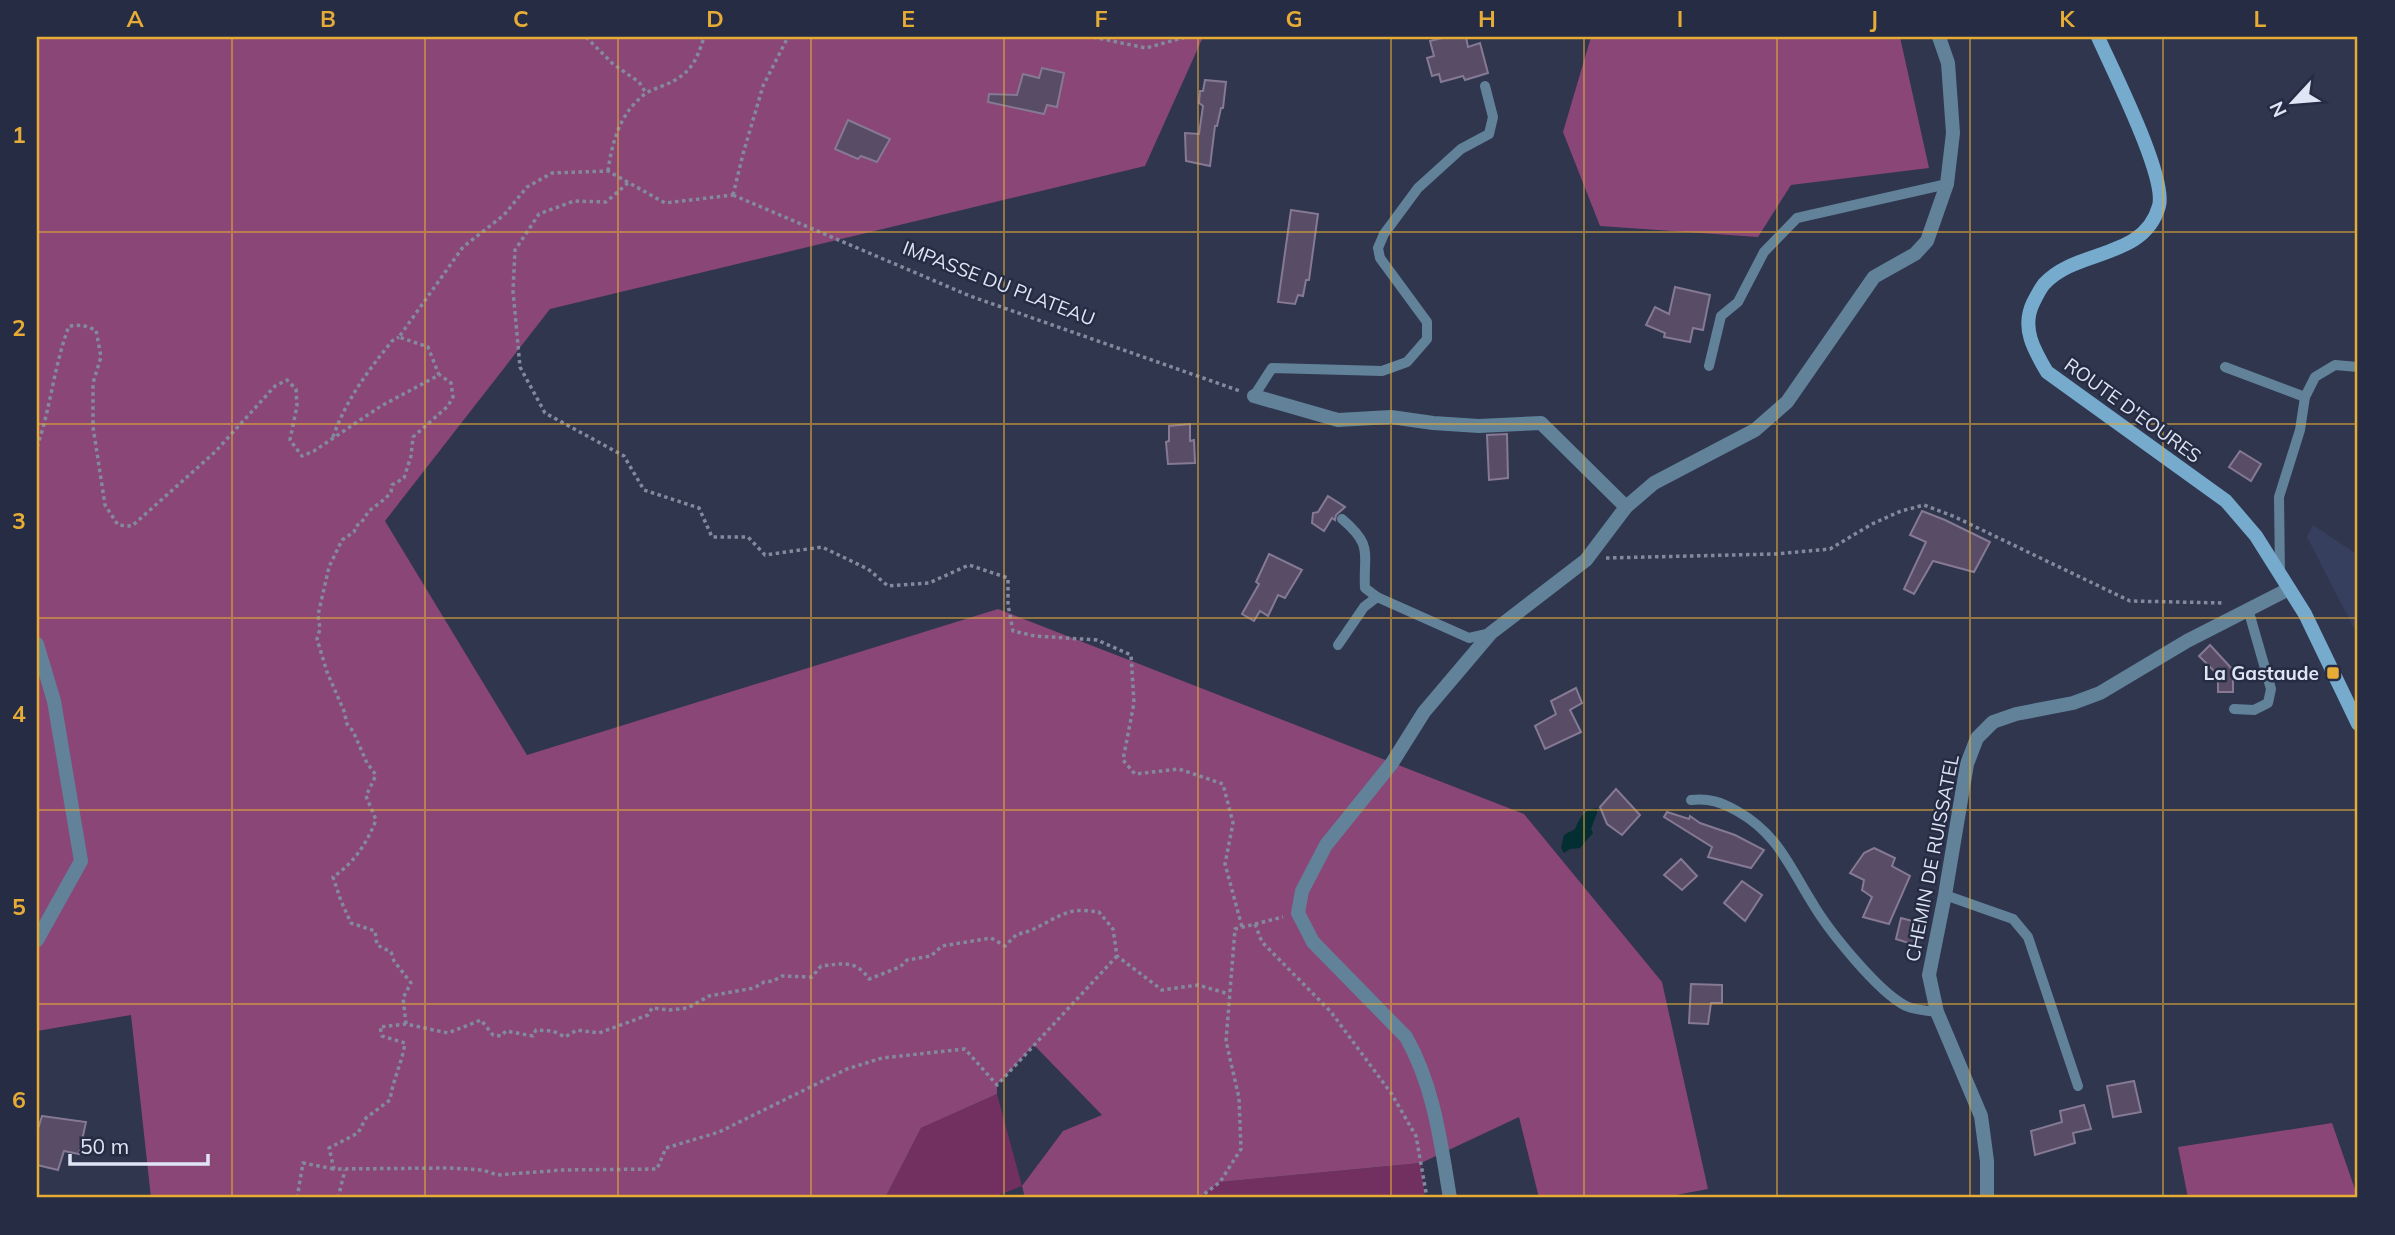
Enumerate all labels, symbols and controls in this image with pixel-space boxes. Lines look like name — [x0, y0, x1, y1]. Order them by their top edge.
text: A — [126, 4, 144, 33]
text: B — [320, 4, 336, 33]
text: C — [513, 4, 529, 33]
text: D — [706, 4, 724, 33]
text: E — [901, 4, 915, 33]
text: F — [1094, 4, 1108, 33]
text: G — [1285, 4, 1303, 33]
text: H — [1478, 4, 1496, 33]
text: I — [1677, 4, 1683, 33]
text: J — [1870, 4, 1878, 33]
text: K — [2059, 4, 2076, 33]
text: L — [2254, 4, 2267, 33]
north arrow — [2258, 66, 2328, 136]
text: N — [2264, 98, 2292, 121]
text: 1 — [12, 120, 26, 149]
street label: IMPASSE DU PLATEAU — [900, 235, 1098, 331]
text: 2 — [12, 313, 26, 342]
street label: ROUTE D'EOURES — [2060, 352, 2206, 468]
text: 3 — [12, 506, 26, 535]
place label: La Gastaude — [2204, 661, 2319, 685]
marker: La Gastaude — [2325, 665, 2341, 681]
text: 4 — [12, 699, 26, 728]
street label: CHEMIN DE RUISSATEL — [1900, 752, 1964, 964]
text: 5 — [12, 892, 26, 921]
text: 6 — [12, 1085, 26, 1114]
scale bar — [70, 1123, 208, 1167]
text: 50 m — [80, 1133, 129, 1159]

